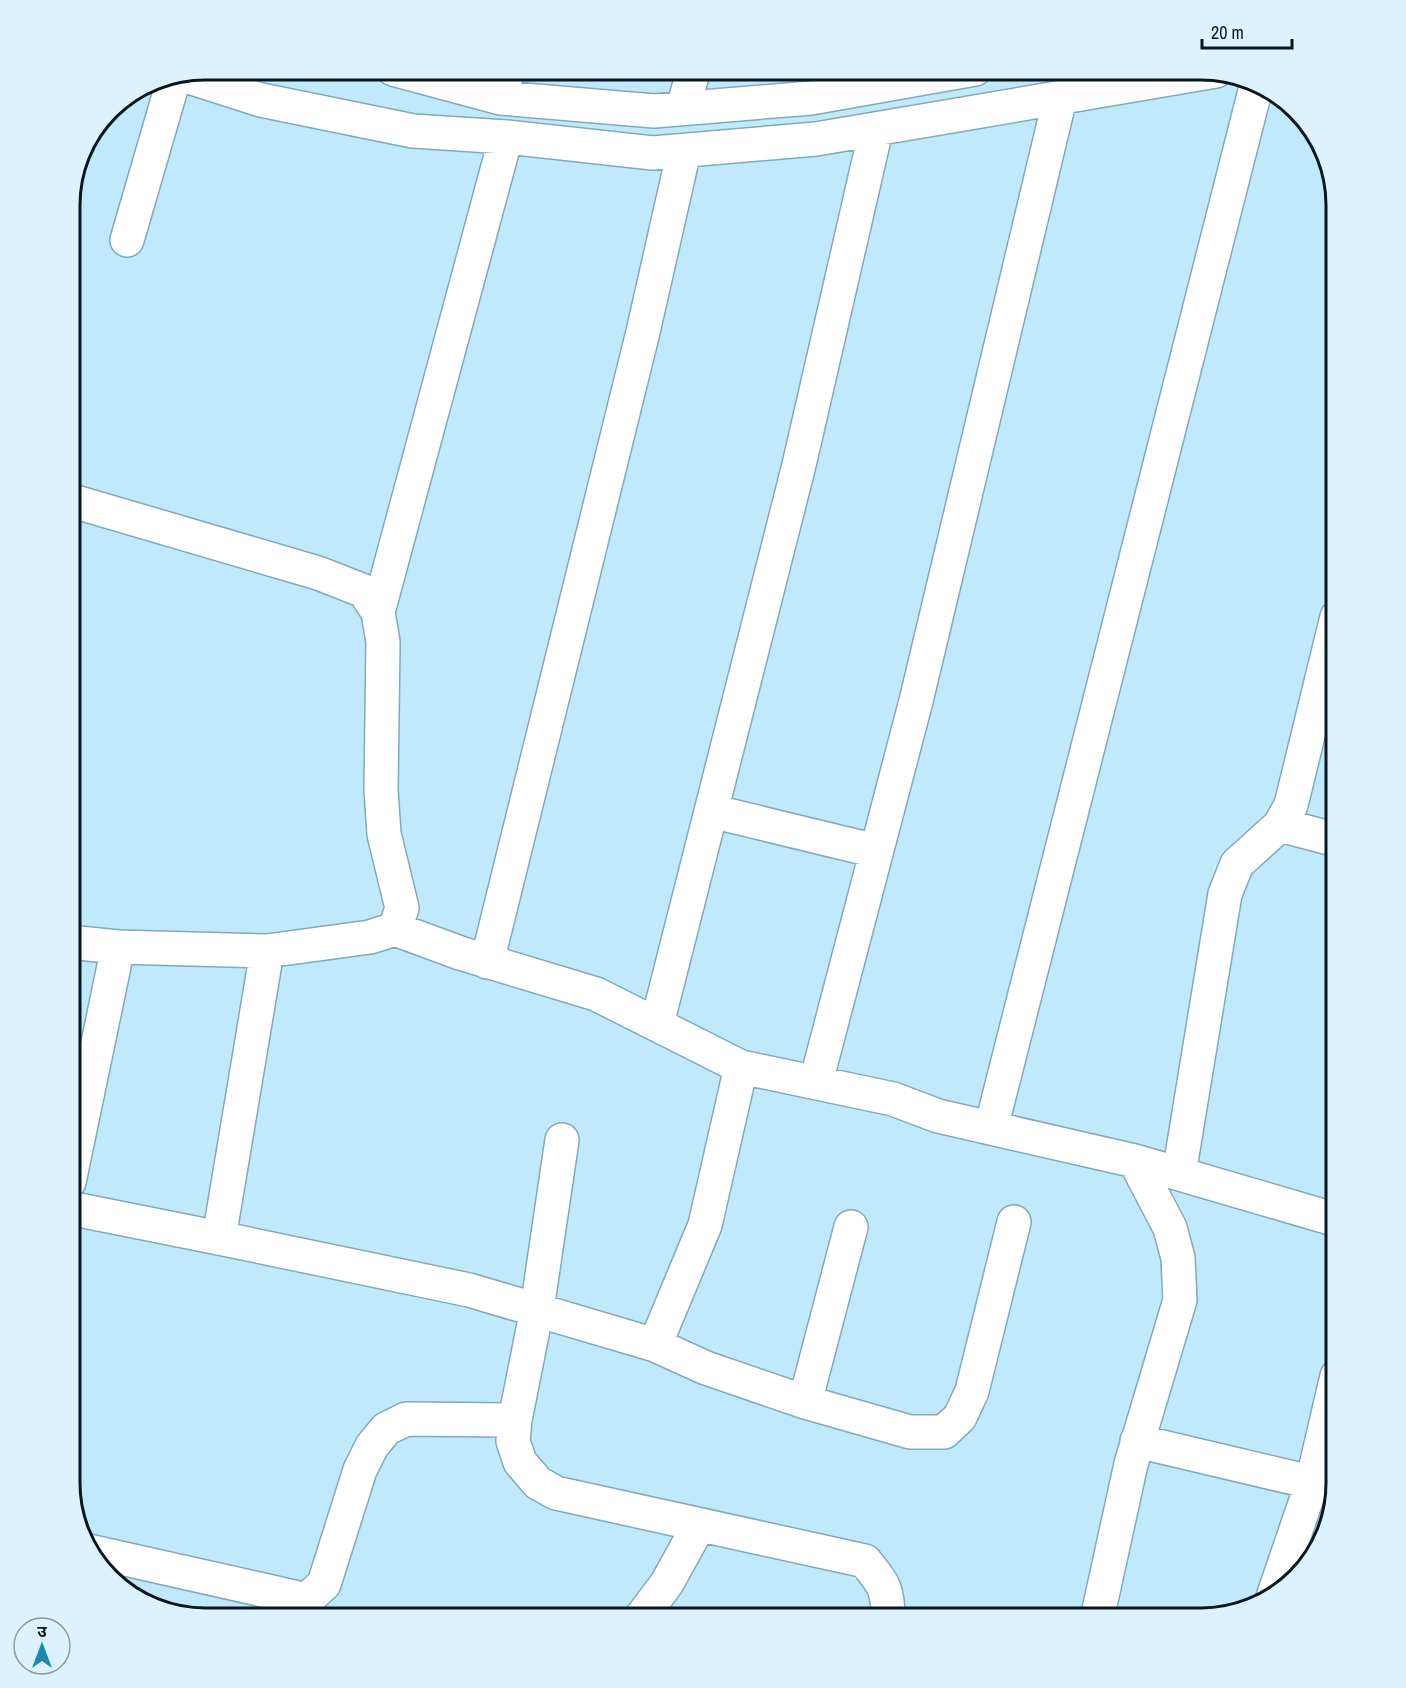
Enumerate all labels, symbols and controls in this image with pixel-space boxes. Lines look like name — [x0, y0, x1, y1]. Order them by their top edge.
scale bar — [1202, 12, 1292, 50]
text: 20 m — [1211, 20, 1244, 45]
north arrow — [12, 1616, 72, 1676]
text: उ — [37, 1620, 47, 1642]

